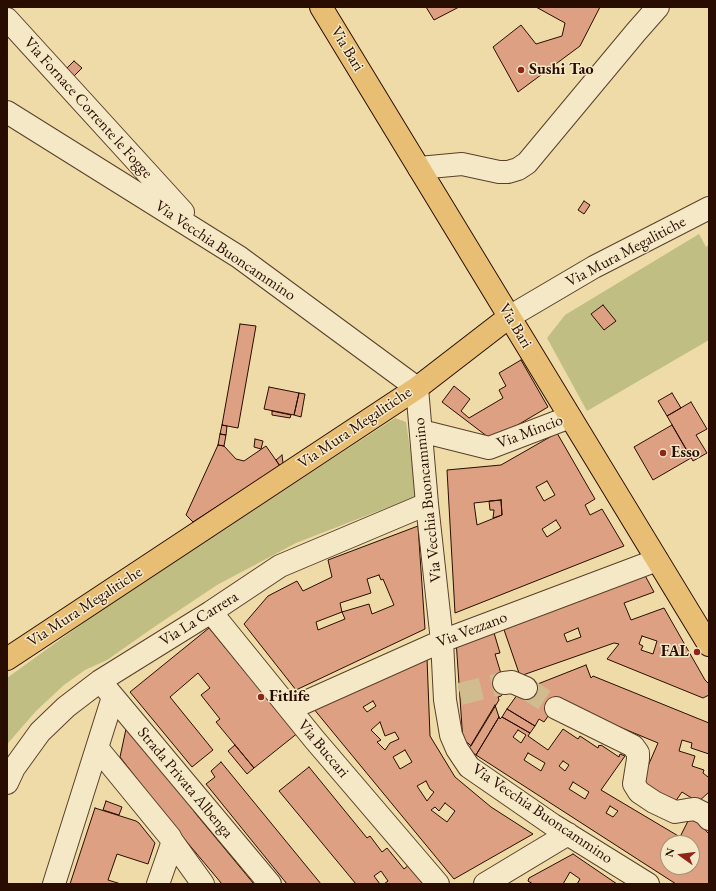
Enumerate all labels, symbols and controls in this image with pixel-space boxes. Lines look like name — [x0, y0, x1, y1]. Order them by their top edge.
street label: Via Bari — [326, 23, 368, 75]
street label: Via Fornace Corrente le Fogge — [19, 33, 157, 183]
place label: Sushi Tao — [529, 60, 593, 80]
marker: Sushi Tao — [516, 65, 526, 75]
street label: Via Vecchia Buoncammino — [151, 197, 299, 305]
street label: Via Mura Megalitiche — [563, 212, 689, 292]
street label: Via Bari — [494, 300, 536, 352]
street label: Via Mura Megalitiche — [294, 383, 416, 473]
street label: Via Mincio — [494, 411, 566, 453]
street label: Via Vecchia Buoncammino — [410, 417, 446, 583]
place label: Esso — [671, 443, 700, 463]
marker: Esso — [658, 448, 668, 458]
street label: Via Mura Megalitiche — [24, 563, 146, 651]
street label: Via La Carrera — [156, 587, 242, 651]
street label: Via Vezzano — [434, 608, 510, 652]
place label: FAL — [661, 642, 689, 662]
marker: FAL — [692, 647, 702, 657]
place label: Fitlife — [269, 687, 310, 707]
marker: Fitlife — [256, 692, 266, 702]
street label: Via Buccari — [293, 716, 353, 782]
street label: Strada Privata Albenga — [133, 724, 237, 842]
street label: Via Vecchia Buoncammino — [468, 760, 616, 868]
north arrow — [660, 835, 700, 875]
text: N — [661, 846, 677, 858]

